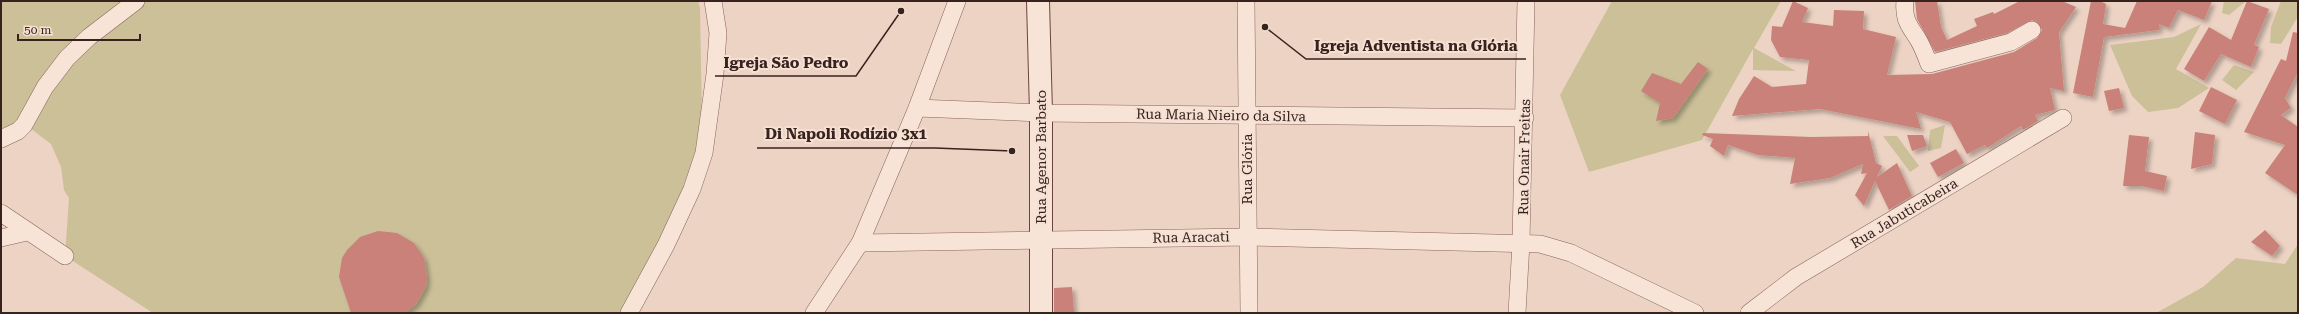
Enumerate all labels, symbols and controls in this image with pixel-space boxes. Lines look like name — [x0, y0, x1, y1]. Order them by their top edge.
scale bar — [18, 16, 140, 42]
text: 50 m — [24, 23, 51, 37]
callout: Igreja Adventista na Glória — [1306, 32, 1526, 59]
text: Igreja Adventista na Glória — [1314, 37, 1518, 55]
callout: Igreja São Pedro — [715, 49, 856, 76]
text: Igreja São Pedro — [723, 54, 849, 72]
street label: Rua Agenor Barbato — [1033, 90, 1049, 224]
street label: Rua Onair Freitas — [1515, 98, 1533, 215]
street label: Rua Maria Nieiro da Silva — [1136, 106, 1307, 124]
callout: Di Napoli Rodízio 3x1 — [757, 121, 935, 148]
text: Di Napoli Rodízio 3x1 — [765, 125, 928, 143]
street label: Rua Glória — [1239, 133, 1255, 204]
street label: Rua Jabuticabeira — [1848, 175, 1961, 251]
street label: Rua Aracati — [1152, 228, 1230, 246]

